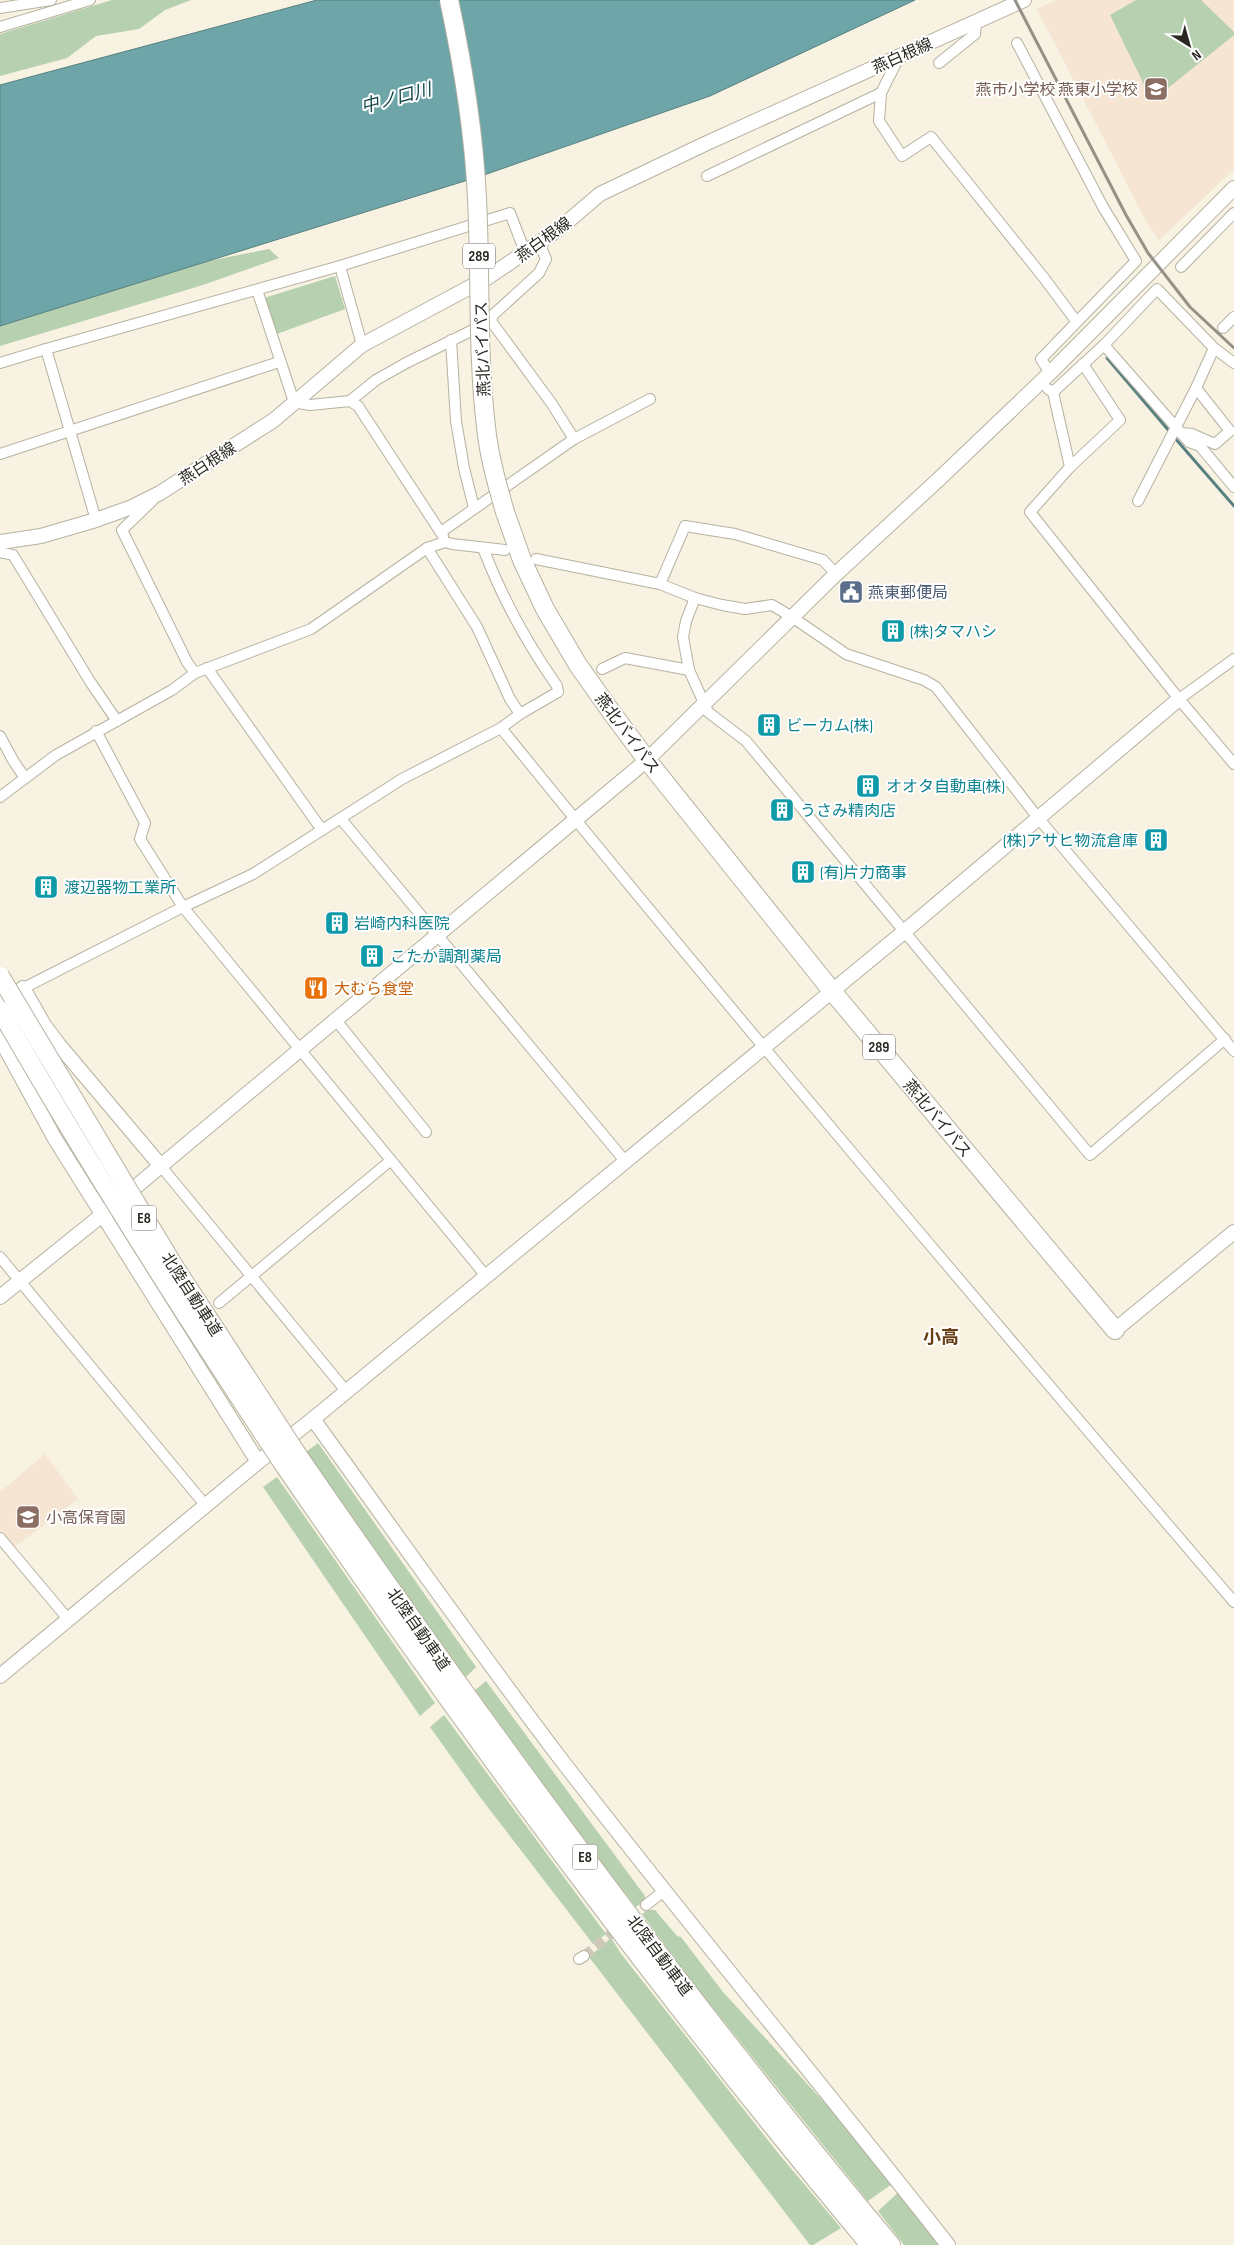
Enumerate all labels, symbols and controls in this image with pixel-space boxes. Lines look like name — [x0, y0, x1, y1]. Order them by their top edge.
north arrow — [1164, 20, 1214, 70]
street label: 燕白根線 — [870, 35, 936, 78]
text: N — [1188, 46, 1205, 64]
school or university icon: 燕市小学校 燕東小学校 — [1143, 76, 1169, 102]
water label: 中ノ口川 — [359, 79, 436, 118]
place label: 燕市小学校 燕東小学校 — [975, 81, 1138, 100]
street label: 燕白根線 — [512, 214, 575, 267]
road number: 289 — [463, 244, 495, 268]
street label: 燕北バイパス — [472, 301, 495, 397]
street label: 燕白根線 — [176, 439, 240, 490]
public building icon: 燕東郵便局 — [838, 579, 864, 605]
place label: 燕東郵便局 — [868, 584, 948, 603]
building icon: (株)タマハシ — [880, 618, 906, 644]
place label: (株)タマハシ — [910, 623, 997, 642]
street label: 燕北バイパス — [590, 690, 663, 778]
building icon: ビーカム(株) — [756, 712, 782, 738]
place label: ビーカム(株) — [786, 717, 873, 736]
building icon: オオタ自動車(株) — [855, 773, 881, 799]
place label: オオタ自動車(株) — [886, 778, 1005, 797]
building icon: うさみ精肉店 — [769, 797, 795, 823]
place label: うさみ精肉店 — [800, 802, 896, 821]
building icon: (株)アサヒ物流倉庫 — [1143, 827, 1169, 853]
place label: (株)アサヒ物流倉庫 — [1003, 832, 1138, 851]
building icon: (有)片力商事 — [790, 859, 816, 885]
place label: (有)片力商事 — [820, 864, 907, 883]
building icon: 渡辺器物工業所 — [33, 874, 59, 900]
place label: 渡辺器物工業所 — [64, 879, 176, 898]
building icon: 岩崎内科医院 — [324, 910, 350, 936]
place label: 岩崎内科医院 — [354, 915, 450, 934]
building icon: こたか調剤薬局 — [359, 943, 385, 969]
place label: こたか調剤薬局 — [390, 948, 502, 967]
restaurant icon: 大むら食堂 — [303, 975, 329, 1001]
place label: 大むら食堂 — [334, 980, 414, 999]
road number: 289 — [863, 1034, 895, 1060]
street label: 燕北バイパス — [899, 1076, 975, 1162]
road number: E8 — [132, 1206, 156, 1230]
street label: 北陸自動車道 — [157, 1249, 225, 1340]
district label: 小高 — [923, 1327, 959, 1348]
school or university icon: 小高保育園 — [15, 1504, 41, 1530]
place label: 小高保育園 — [46, 1509, 126, 1528]
street label: 北陸自動車道 — [382, 1585, 453, 1675]
road number: E8 — [572, 1844, 598, 1870]
street label: 北陸自動車道 — [622, 1912, 695, 2000]

